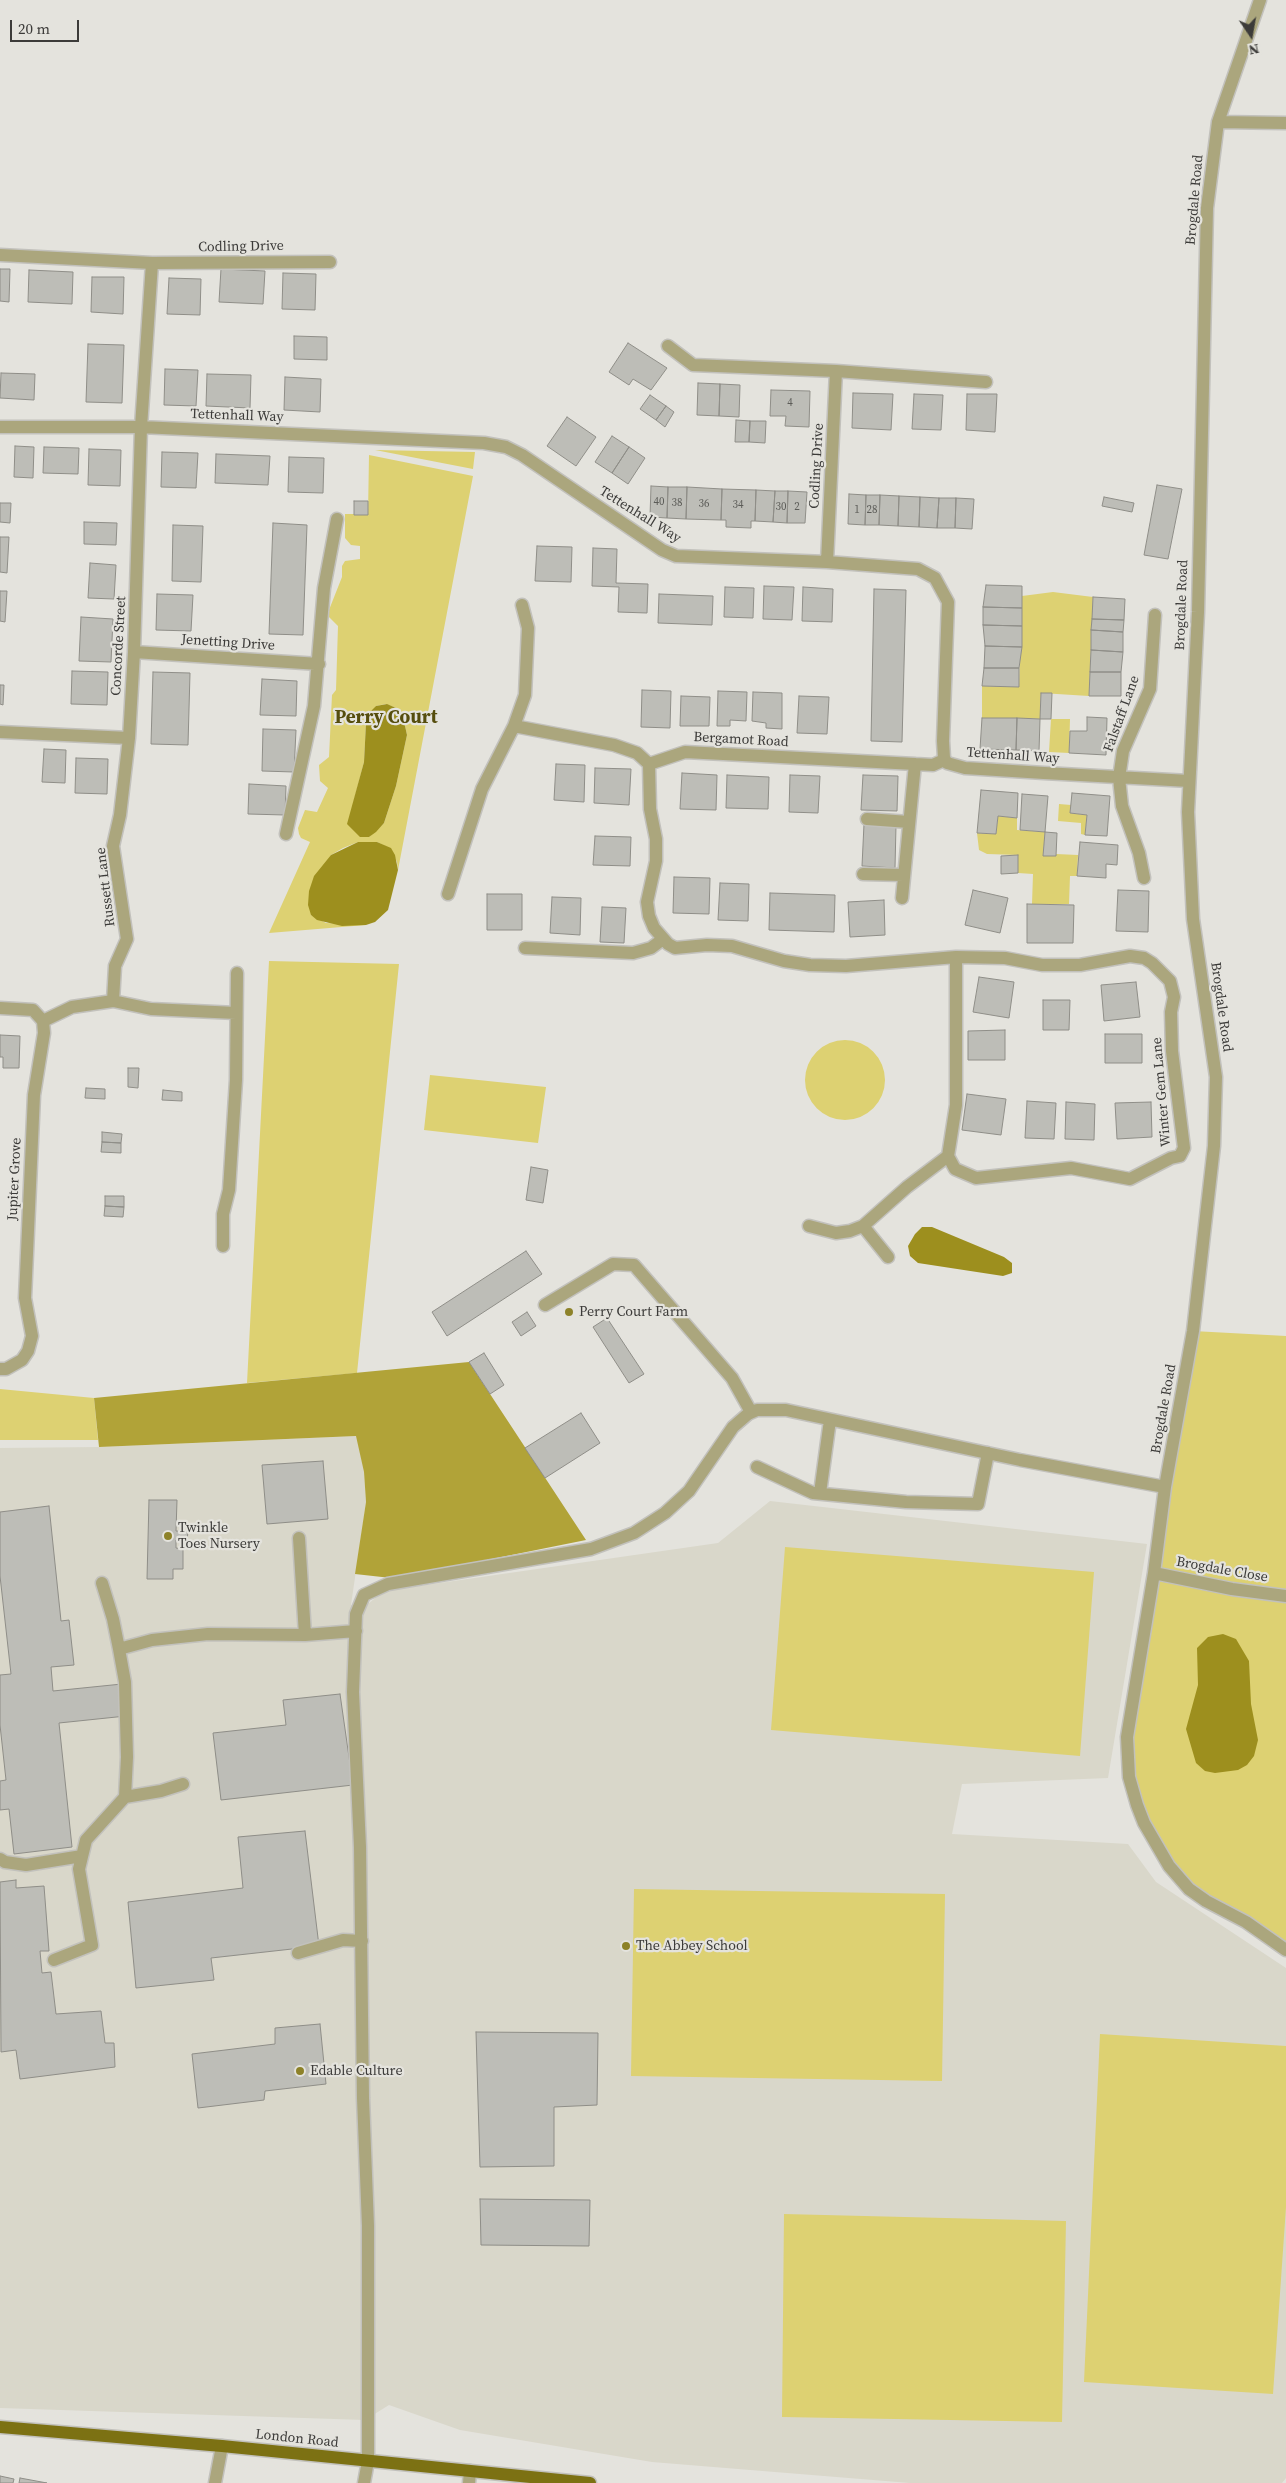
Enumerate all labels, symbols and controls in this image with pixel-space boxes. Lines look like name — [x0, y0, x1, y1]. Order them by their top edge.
scale bar — [12, 10, 81, 42]
north arrow — [1226, 10, 1276, 60]
text: 20 m — [18, 18, 50, 39]
text: N — [1247, 39, 1261, 61]
street label: Brogdale Road — [1183, 154, 1207, 246]
street label: Codling Drive — [198, 238, 284, 256]
house number: 4 — [787, 396, 793, 410]
street label: Tettenhall Way — [190, 406, 284, 426]
street label: Codling Drive — [806, 423, 828, 509]
street label: Tettenhall Way — [596, 483, 684, 547]
house number: 40 — [654, 495, 664, 509]
house number: 38 — [672, 496, 682, 510]
house number: 36 — [699, 497, 709, 511]
house number: 34 — [733, 498, 743, 512]
house number: 30 — [776, 500, 786, 514]
house number: 2 — [794, 500, 800, 514]
house number: 1 — [854, 503, 860, 517]
house number: 28 — [867, 503, 877, 517]
street label: Brogdale Road — [1172, 559, 1192, 651]
street label: Concorde Street — [108, 596, 130, 696]
street label: Jenetting Drive — [181, 631, 275, 655]
street label: Falstaff Lane — [1100, 674, 1144, 754]
district label: Perry Court — [334, 707, 438, 729]
street label: Bergamot Road — [693, 729, 789, 751]
street label: Tettenhall Way — [966, 744, 1060, 768]
street label: Russett Lane — [93, 846, 119, 928]
street label: Brogdale Road — [1206, 961, 1236, 1053]
street label: Winter Gem Lane — [1149, 1036, 1175, 1148]
street label: Jupiter Grove — [4, 1137, 26, 1221]
place label: Perry Court Farm — [579, 1304, 688, 1320]
marker: Perry Court Farm — [563, 1306, 575, 1318]
street label: Brogdale Road — [1148, 1363, 1180, 1455]
place label: Twinkle Toes Nursery — [178, 1520, 260, 1552]
marker: Twinkle Toes Nursery — [162, 1530, 174, 1542]
street label: Brogdale Close — [1175, 1554, 1269, 1586]
place label: The Abbey School — [636, 1938, 748, 1954]
marker: The Abbey School — [620, 1940, 632, 1952]
place label: Edable Culture — [310, 2063, 403, 2079]
marker: Edable Culture — [294, 2065, 306, 2077]
street label: London Road — [255, 2426, 339, 2452]

